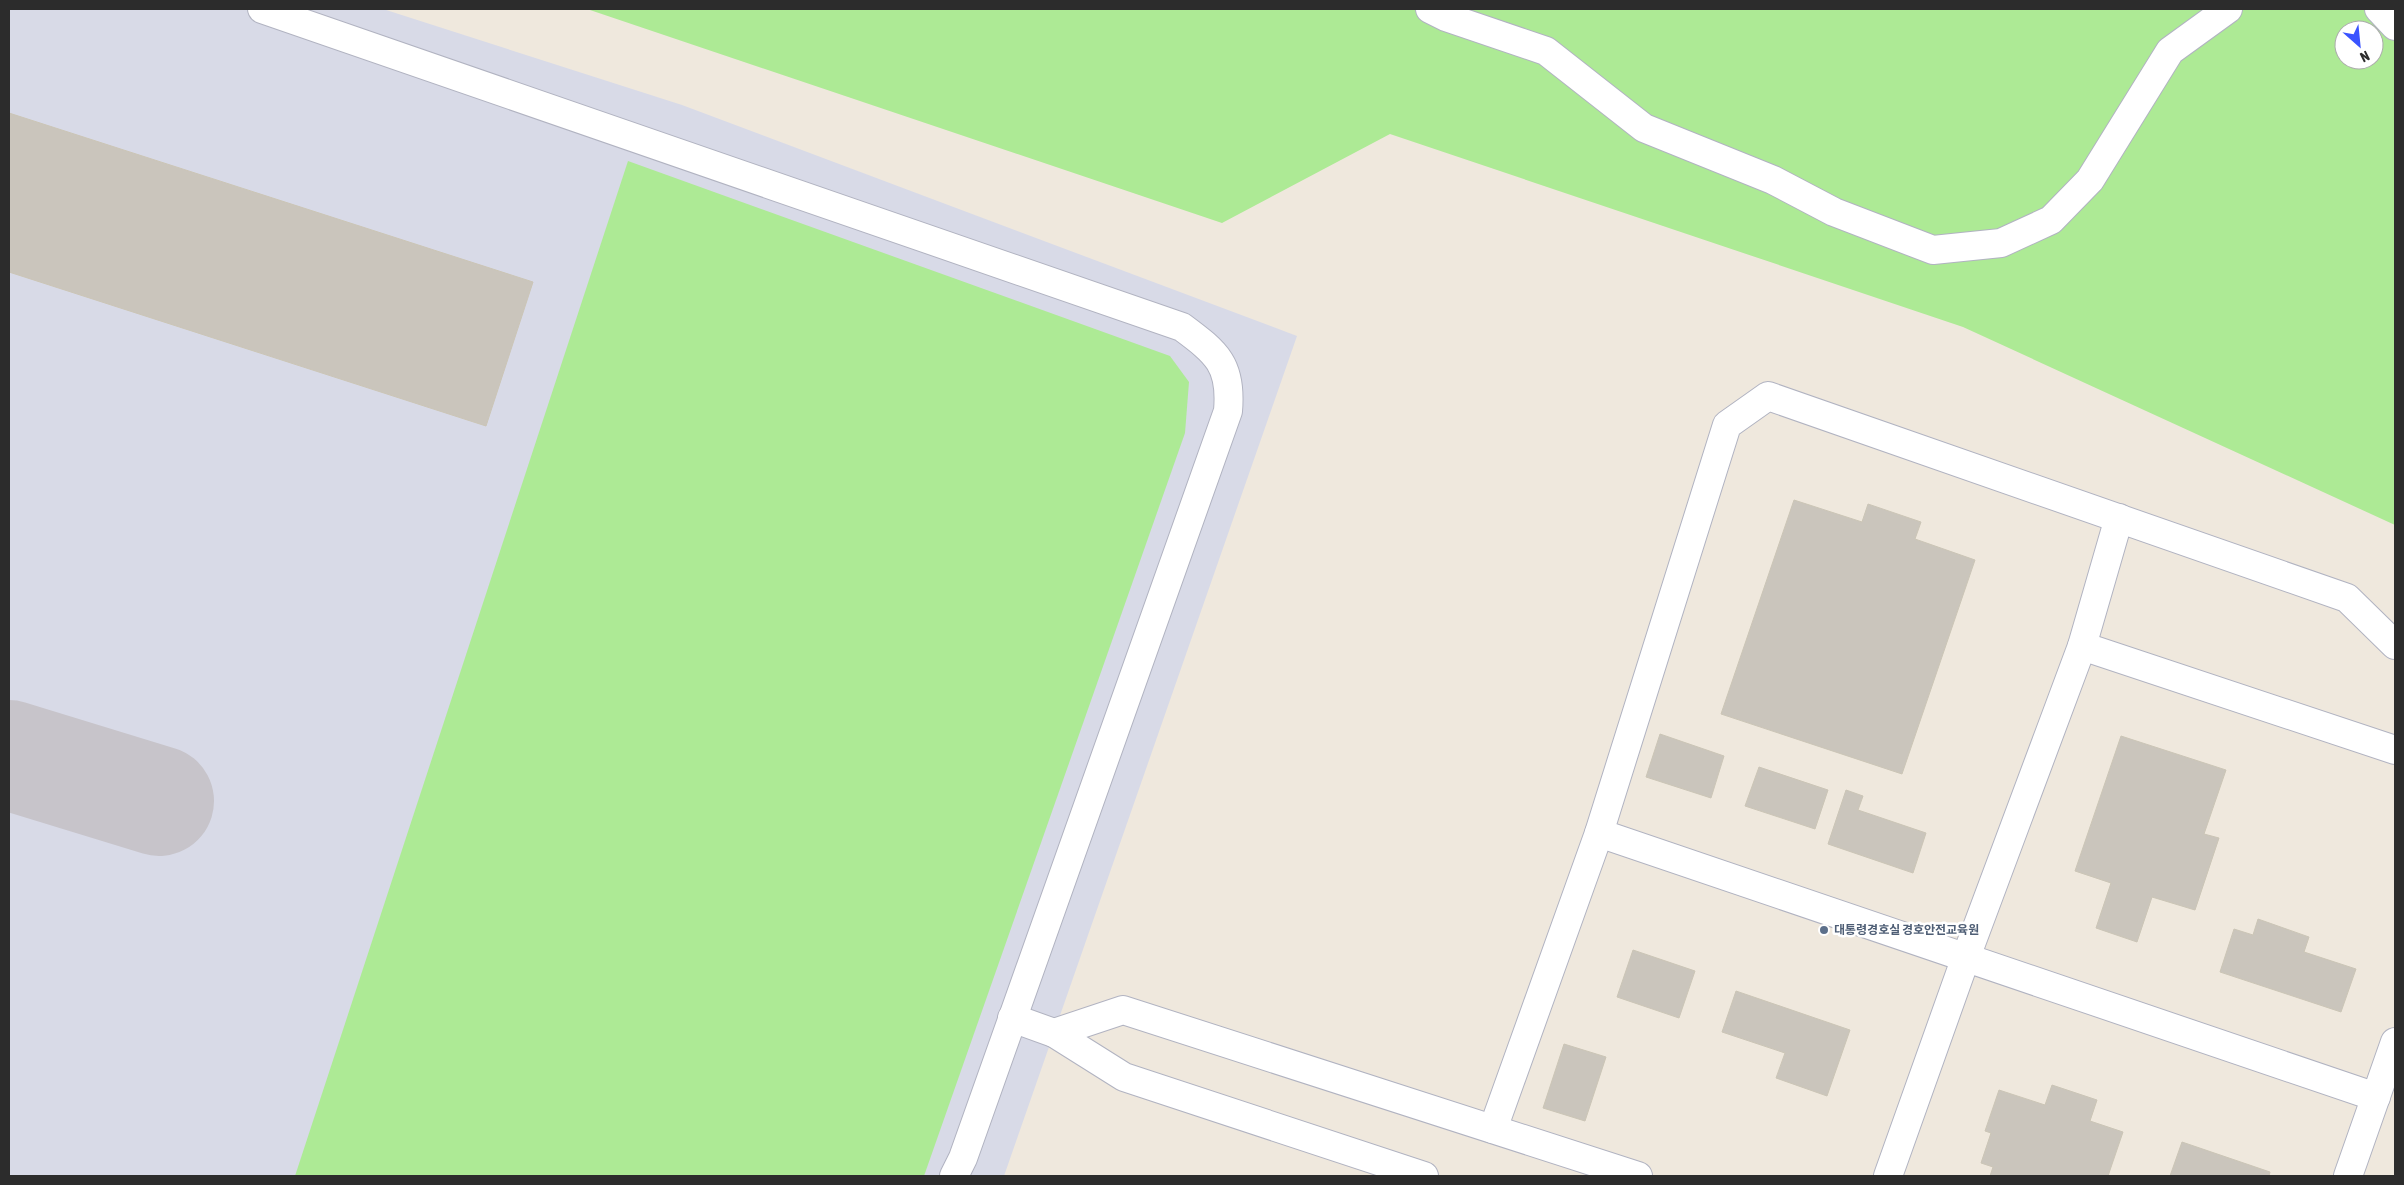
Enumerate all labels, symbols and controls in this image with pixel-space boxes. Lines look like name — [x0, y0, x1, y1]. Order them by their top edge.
north arrow — [2334, 20, 2384, 70]
text: N — [2358, 48, 2372, 66]
place label: 대통령경호실 경호안전교육원 — [1834, 923, 1979, 937]
marker: 대통령경호실 경호안전교육원 — [1818, 924, 1830, 936]

